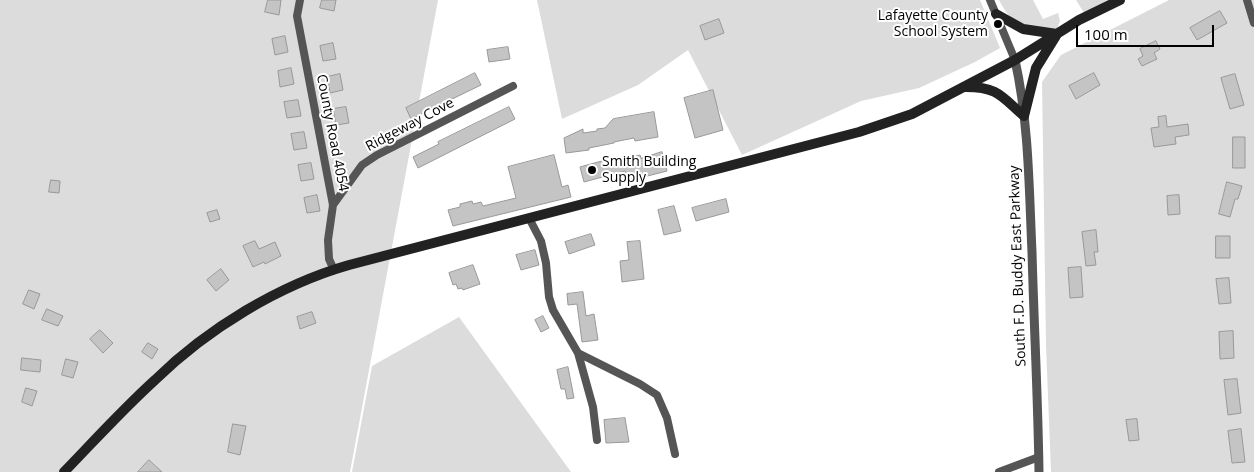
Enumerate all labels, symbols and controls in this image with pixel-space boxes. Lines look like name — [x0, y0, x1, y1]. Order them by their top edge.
place label: Lafayette County School System — [878, 8, 988, 40]
scale bar — [1079, 15, 1216, 47]
marker: Lafayette County School System — [992, 18, 1004, 30]
text: 100 m — [1084, 24, 1128, 44]
street label: County Road 4054 — [312, 73, 352, 193]
street label: Ridgeway Cove — [363, 95, 457, 155]
place label: Smith Building Supply — [602, 154, 696, 186]
marker: Smith Building Supply — [586, 164, 598, 176]
street label: South F.D. Buddy East Parkway — [1006, 165, 1030, 367]

